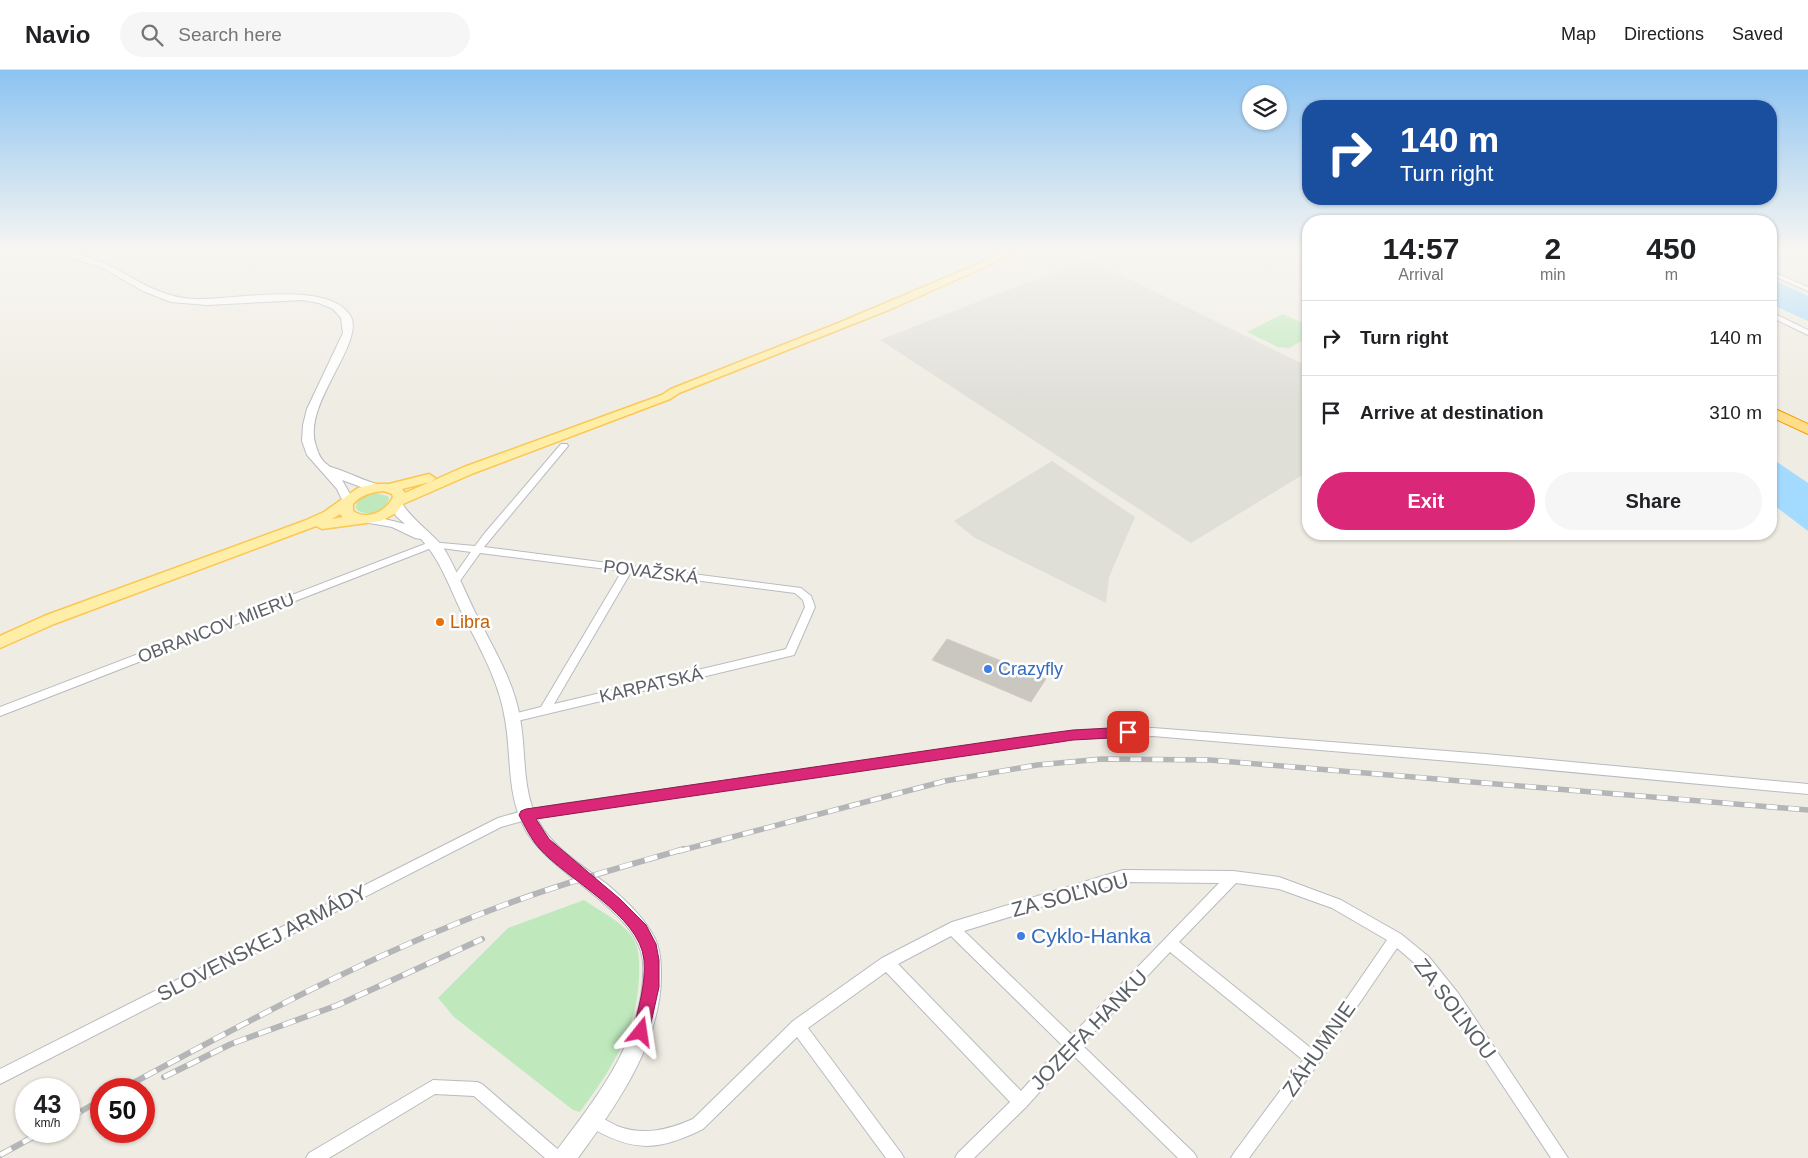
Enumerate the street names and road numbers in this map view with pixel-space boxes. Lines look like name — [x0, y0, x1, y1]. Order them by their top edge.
street label: POVAŽSKÁ — [602, 556, 700, 588]
street label: OBRANCOV MIERU — [135, 589, 297, 667]
street label: KARPATSKÁ — [597, 663, 705, 707]
street label: ZA SOĽNOU — [1009, 868, 1131, 921]
street label: SLOVENSKEJ ARMÁDY — [153, 880, 370, 1006]
street label: ZA SOĽNOU — [1410, 954, 1501, 1064]
street label: JOZEFA HANKU — [1026, 965, 1152, 1094]
street label: ZÁHUMNIE — [1278, 997, 1359, 1100]

